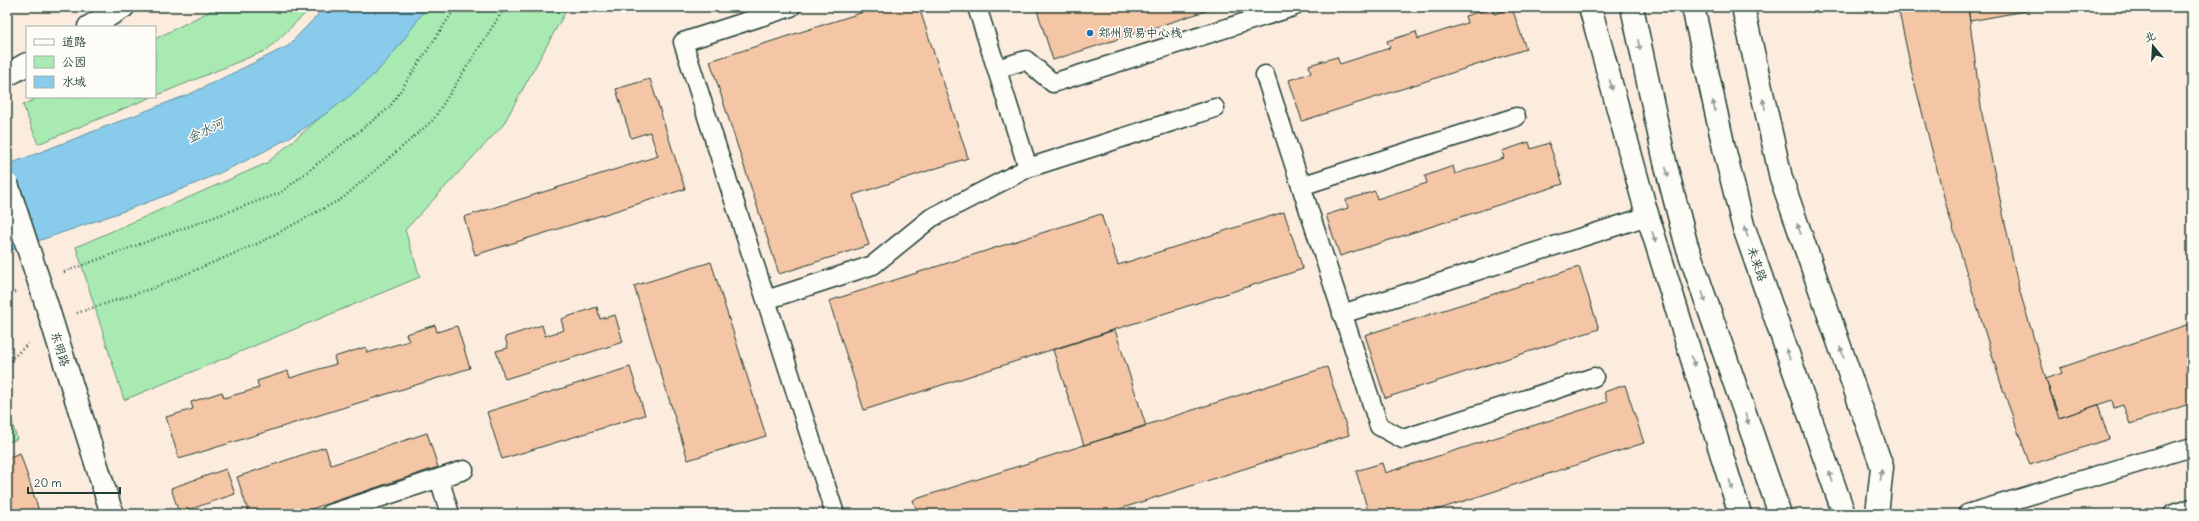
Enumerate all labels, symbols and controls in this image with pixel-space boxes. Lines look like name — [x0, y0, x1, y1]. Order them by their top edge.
place label: 郑州贸易中心栈 — [1098, 25, 1182, 40]
legend — [26, 26, 156, 98]
north arrow — [2133, 26, 2173, 66]
marker: 郑州贸易中心栈 — [1085, 28, 1095, 38]
text: 北 — [2143, 28, 2157, 45]
text: 道路 — [62, 34, 86, 49]
one-way arrow — [1636, 39, 1642, 51]
text: 公园 — [62, 54, 86, 69]
text: 水域 — [62, 74, 86, 89]
one-way arrow — [1608, 79, 1614, 91]
one-way arrow — [1761, 98, 1767, 110]
one-way arrow — [1711, 99, 1717, 112]
water label: 金水河 — [184, 114, 228, 146]
one-way arrow — [1665, 166, 1671, 178]
one-way arrow — [1796, 223, 1802, 235]
one-way arrow — [1742, 225, 1748, 237]
one-way arrow — [1651, 231, 1657, 243]
street label: 未来路 — [1745, 244, 1770, 283]
one-way arrow — [1702, 291, 1708, 303]
street label: 东明路 — [48, 329, 73, 368]
one-way arrow — [1838, 346, 1844, 358]
one-way arrow — [1785, 348, 1791, 360]
one-way arrow — [1690, 356, 1696, 368]
one-way arrow — [1744, 414, 1750, 426]
scale bar — [28, 469, 120, 495]
one-way arrow — [1878, 469, 1884, 481]
one-way arrow — [1828, 471, 1834, 483]
text: 20 m — [34, 475, 62, 490]
one-way arrow — [1728, 480, 1734, 492]

